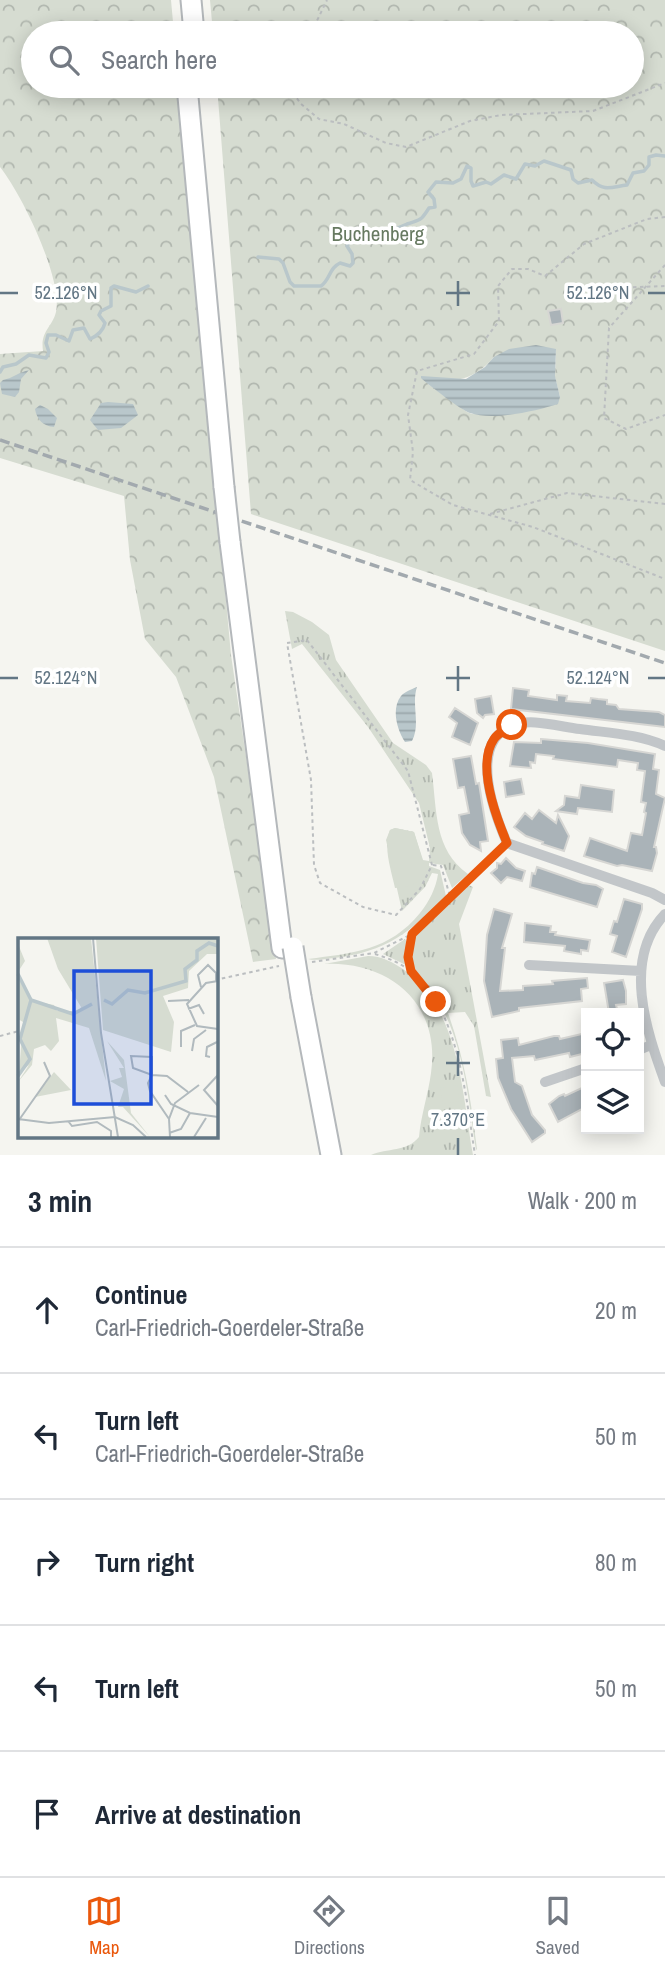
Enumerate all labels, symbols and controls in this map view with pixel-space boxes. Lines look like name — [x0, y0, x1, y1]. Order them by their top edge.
search box — [21, 21, 644, 98]
icon: search — [45, 41, 83, 79]
text: Search here — [101, 42, 217, 77]
park label: Buchenberg — [332, 219, 425, 248]
text: 52.126°N — [35, 280, 98, 305]
text: 52.126°N — [567, 280, 630, 305]
text: 52.124°N — [35, 665, 98, 690]
text: 52.124°N — [567, 665, 630, 690]
route start — [496, 709, 527, 740]
inset map — [18, 938, 217, 1138]
route end — [420, 986, 451, 1017]
map controls — [581, 1008, 644, 1134]
button: locate — [581, 1008, 644, 1071]
button: layers — [581, 1071, 644, 1134]
text: 7.370°E — [431, 1107, 485, 1132]
text: 3 min — [28, 1181, 92, 1221]
text: Walk · 200 m — [528, 1185, 637, 1216]
text: Continue — [95, 1277, 187, 1312]
icon: ahead — [28, 1291, 66, 1329]
text: 20 m — [595, 1295, 637, 1326]
text: Carl-Friedrich-Goerdeler-Straße — [95, 1312, 364, 1343]
text: Turn left — [95, 1403, 179, 1438]
icon: left — [28, 1417, 66, 1455]
text: 50 m — [595, 1421, 637, 1452]
text: Carl-Friedrich-Goerdeler-Straße — [95, 1438, 364, 1469]
icon: right — [28, 1543, 66, 1581]
text: Turn right — [95, 1545, 194, 1580]
text: 80 m — [595, 1547, 637, 1578]
icon: left — [28, 1669, 66, 1707]
text: Turn left — [95, 1671, 179, 1706]
text: 50 m — [595, 1673, 637, 1704]
icon: arrive — [28, 1795, 66, 1833]
text: Arrive at destination — [95, 1797, 301, 1832]
tab: Map — [85, 1892, 123, 1960]
tab: Directions — [294, 1892, 365, 1960]
tab: Saved — [536, 1892, 580, 1960]

